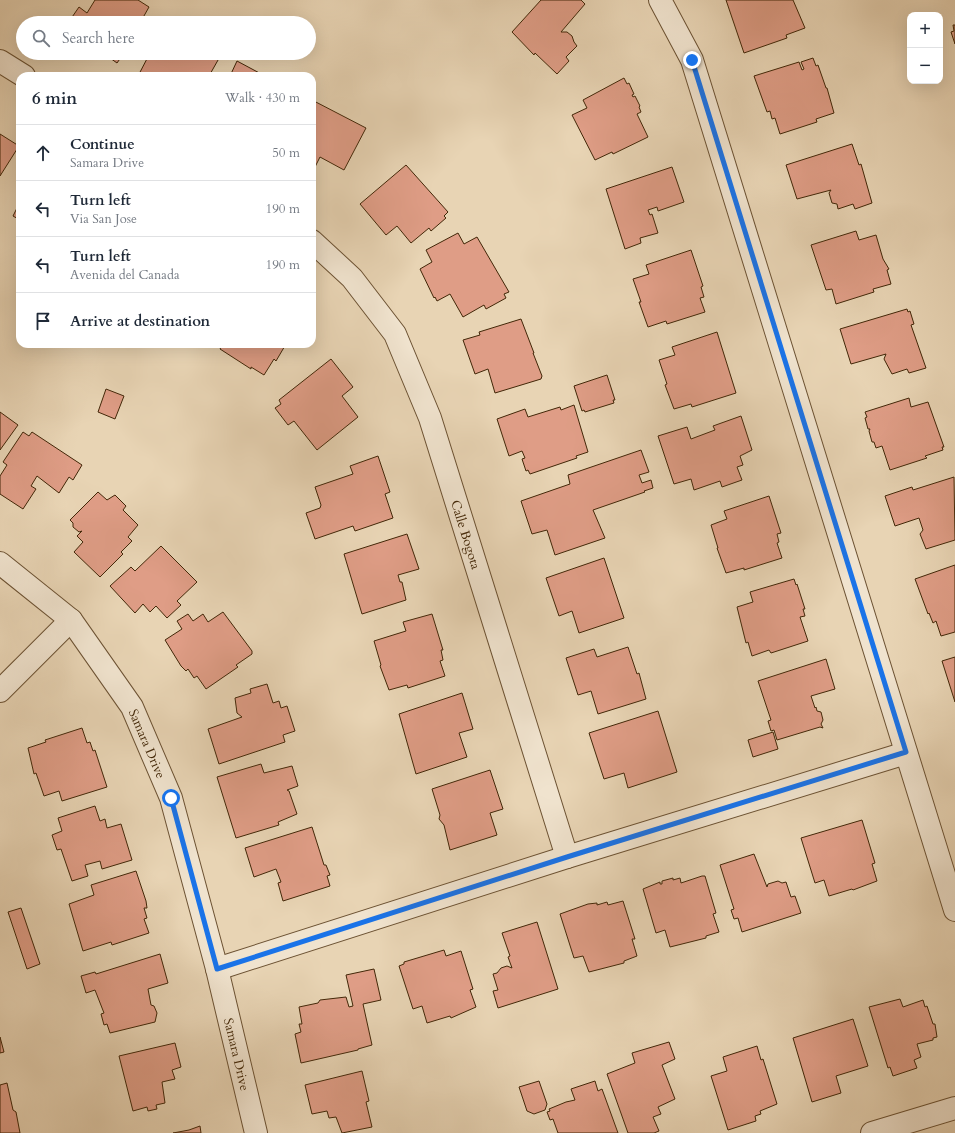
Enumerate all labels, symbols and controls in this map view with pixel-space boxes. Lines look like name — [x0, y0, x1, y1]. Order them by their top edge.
map controls — [907, 12, 943, 84]
button: + — [907, 12, 943, 48]
search box — [16, 16, 316, 60]
icon: search — [30, 27, 52, 49]
text: Search here — [62, 28, 135, 48]
button: − — [907, 48, 943, 84]
route end — [683, 51, 701, 69]
text: 6 min — [32, 87, 77, 110]
text: Walk · 430 m — [225, 89, 300, 107]
text: Continue — [70, 134, 135, 154]
icon: ahead — [32, 142, 54, 164]
text: 50 m — [272, 144, 300, 162]
text: Samara Drive — [70, 154, 144, 172]
text: Turn left — [70, 190, 131, 210]
icon: left — [32, 198, 54, 220]
text: 190 m — [266, 200, 300, 218]
text: Via San Jose — [70, 210, 137, 228]
text: Turn left — [70, 246, 131, 266]
icon: left — [32, 254, 54, 276]
text: 190 m — [266, 256, 300, 274]
text: Avenida del Canada — [70, 266, 180, 284]
icon: arrive — [32, 310, 54, 332]
text: Arrive at destination — [70, 311, 210, 331]
street label: Calle Bogota — [446, 498, 485, 572]
street label: Samara Drive — [124, 706, 170, 782]
route start — [162, 789, 180, 807]
street label: Samara Drive — [219, 1016, 254, 1093]

